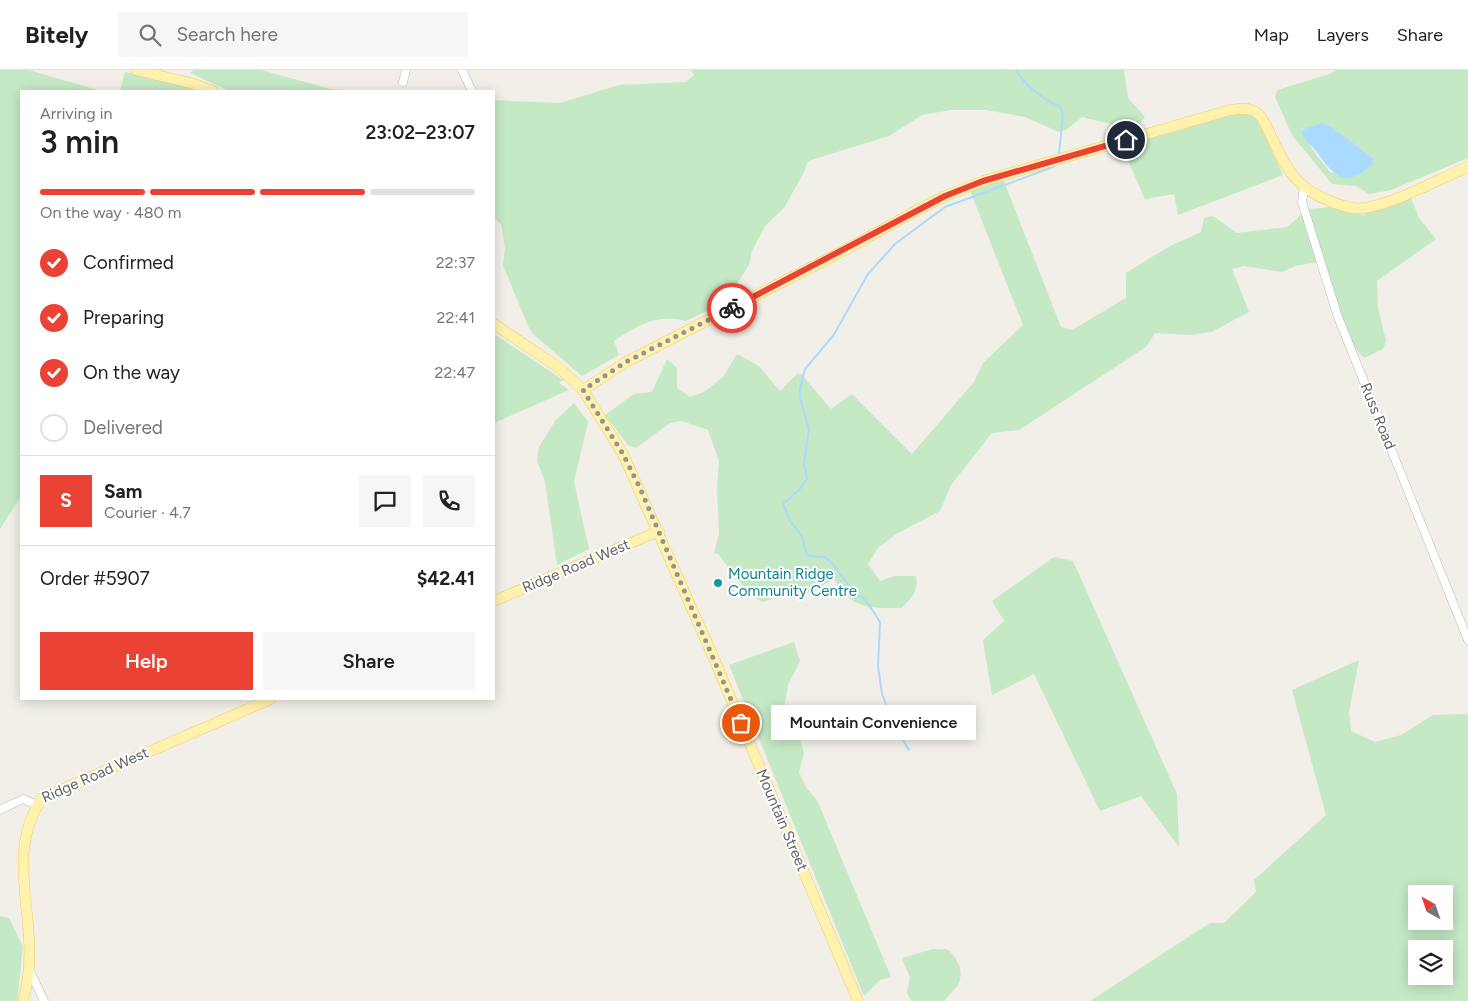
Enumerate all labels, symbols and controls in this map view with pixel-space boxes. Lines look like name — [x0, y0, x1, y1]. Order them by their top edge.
search box — [118, 12, 468, 57]
text: Bitely — [25, 20, 88, 49]
icon: search — [136, 21, 164, 49]
text: Search here — [176, 23, 278, 46]
text: Map — [1254, 24, 1289, 46]
text: Layers — [1317, 24, 1369, 46]
text: Share — [1397, 24, 1443, 46]
text: Arriving in — [40, 104, 112, 123]
pin — [1105, 119, 1147, 161]
text: 23:02–23:07 — [365, 121, 475, 144]
text: 3 min — [40, 123, 119, 161]
icon: home — [1112, 126, 1140, 154]
text: On the way · 480 m — [40, 203, 181, 222]
icon: check — [40, 249, 68, 277]
text: Confirmed — [83, 251, 174, 274]
text: 22:37 — [436, 253, 475, 272]
courier — [707, 283, 757, 333]
icon: bike — [718, 294, 746, 322]
icon: check — [40, 304, 68, 332]
text: Preparing — [83, 306, 164, 329]
text: 22:41 — [437, 308, 475, 327]
icon: check — [40, 359, 68, 387]
text: On the way — [83, 361, 180, 384]
text: 22:47 — [435, 363, 475, 382]
street label: Russ Road — [1357, 380, 1399, 452]
text: Delivered — [83, 416, 163, 439]
button: chat — [359, 475, 411, 527]
button: phone — [423, 475, 475, 527]
text: Sam — [104, 480, 142, 503]
text: S — [60, 489, 72, 512]
text: Courier · 4.7 — [104, 503, 191, 522]
street label: Ridge Road West — [519, 535, 633, 597]
place label: Mountain Ridge Community Centre — [728, 565, 857, 600]
text: Order #5907 — [40, 567, 150, 590]
text: $42.41 — [417, 567, 475, 590]
marker: Mountain Ridge Community Centre — [712, 577, 724, 589]
button: Help — [40, 632, 253, 690]
button: Share — [263, 632, 475, 690]
pin — [720, 702, 762, 744]
callout: Mountain Convenience — [771, 706, 976, 740]
icon: bag — [727, 709, 755, 737]
text: Mountain Convenience — [790, 713, 957, 732]
street label: Ridge Road West — [39, 743, 152, 807]
street label: Mountain Street — [752, 766, 812, 874]
north arrow — [1408, 885, 1452, 930]
map controls — [1408, 885, 1453, 985]
button: layers — [1408, 940, 1453, 985]

